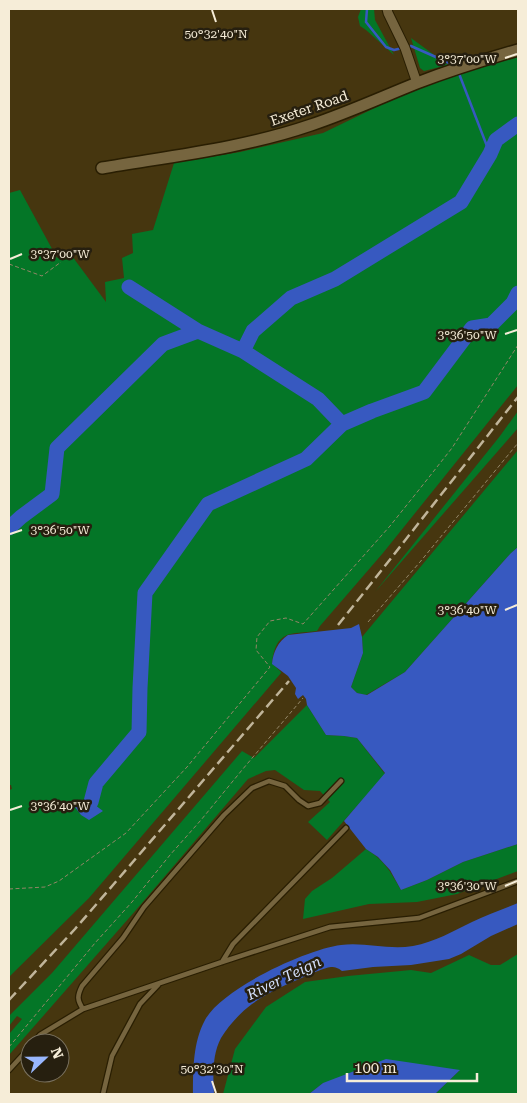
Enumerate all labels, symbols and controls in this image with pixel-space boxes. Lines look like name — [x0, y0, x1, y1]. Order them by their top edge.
text: 50°32'40"N — [184, 27, 248, 41]
text: 3°37'00"W — [437, 52, 497, 66]
street label: Exeter Road — [268, 87, 350, 129]
text: 3°37'00"W — [30, 247, 90, 261]
text: 3°36'50"W — [437, 328, 497, 342]
text: 3°36'50"W — [30, 523, 90, 537]
text: 3°36'40"W — [437, 603, 497, 617]
text: 3°36'40"W — [30, 799, 90, 813]
text: 3°36'30"W — [437, 879, 497, 893]
water label: River Teign — [243, 952, 324, 1004]
north arrow — [20, 1033, 70, 1083]
text: N — [48, 1045, 67, 1061]
scale bar — [347, 1050, 477, 1082]
text: 100 m — [354, 1059, 397, 1077]
text: 50°32'30"N — [180, 1062, 244, 1076]

